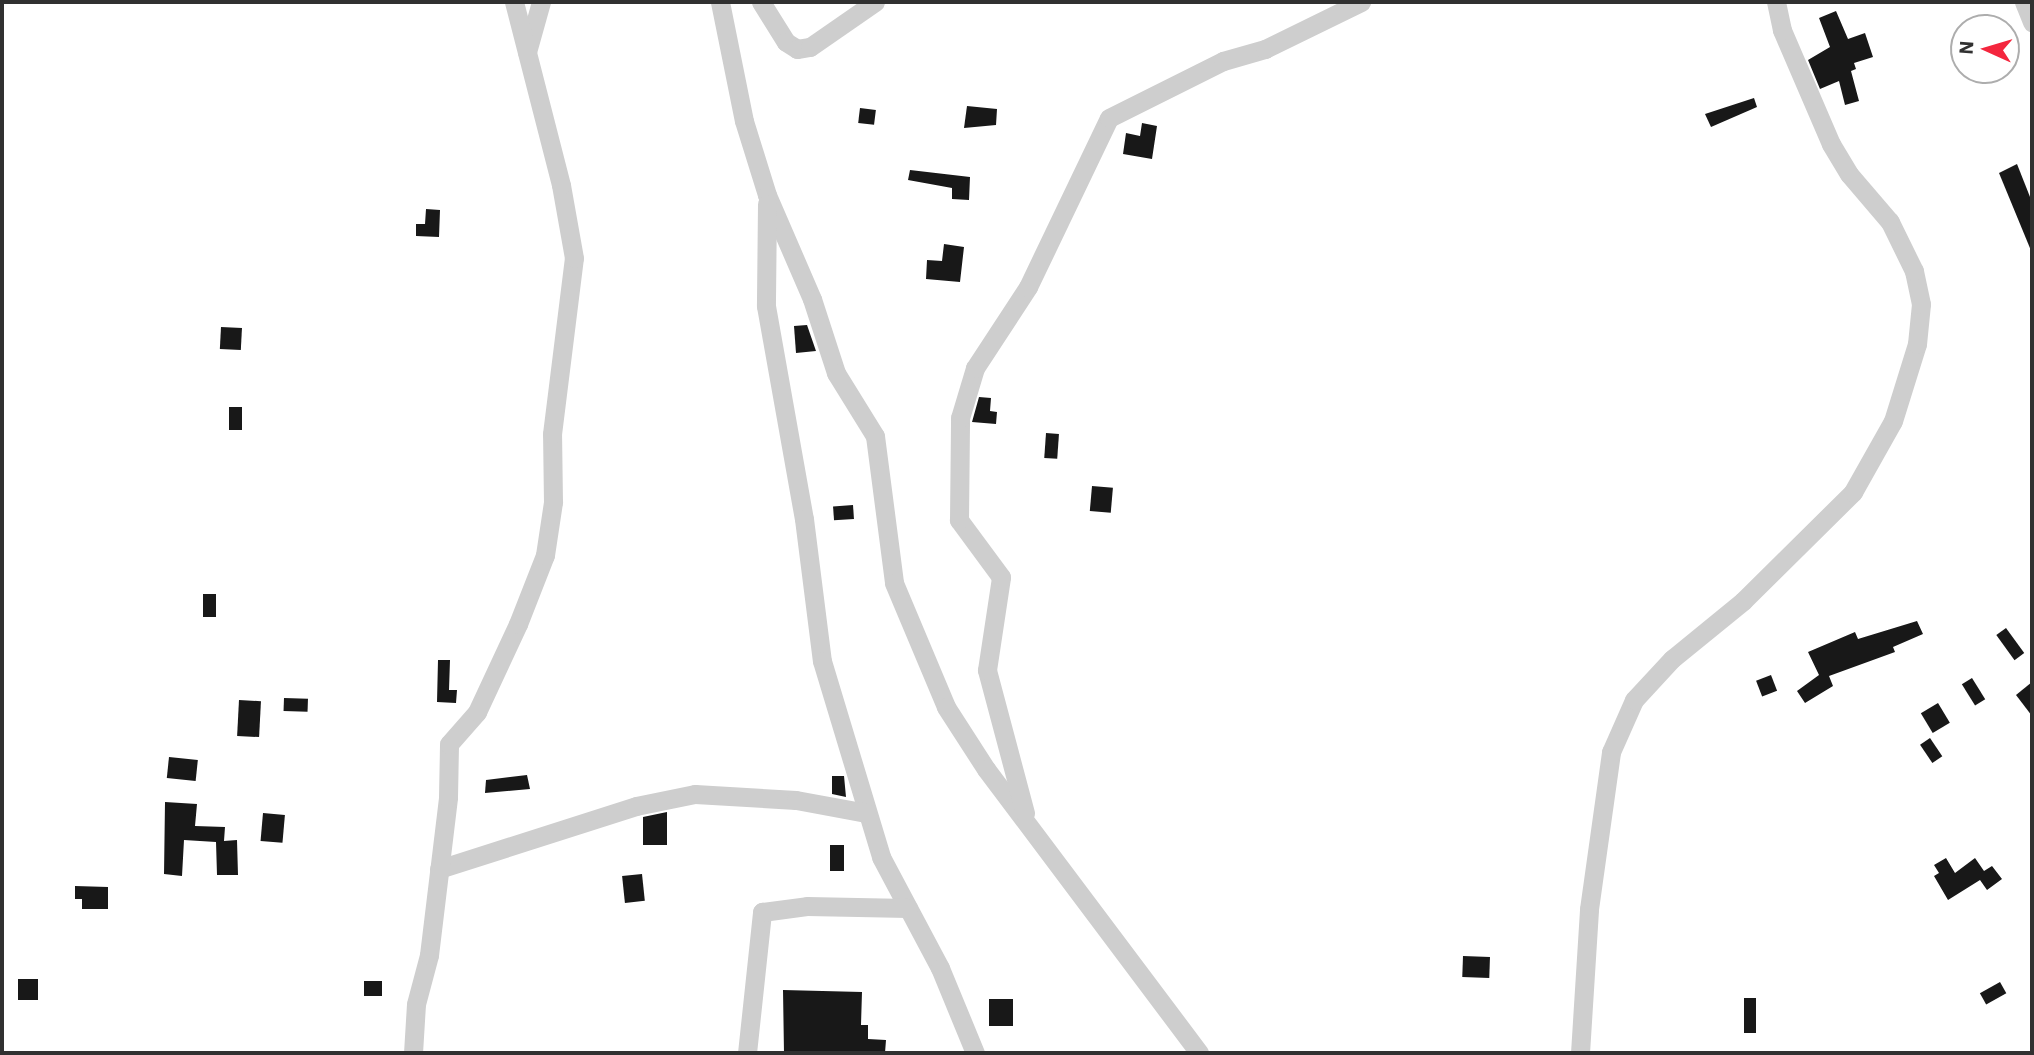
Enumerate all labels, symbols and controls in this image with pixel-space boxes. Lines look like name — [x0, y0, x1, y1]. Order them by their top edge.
north arrow — [1950, 14, 2020, 84]
text: N — [1954, 40, 1978, 55]

